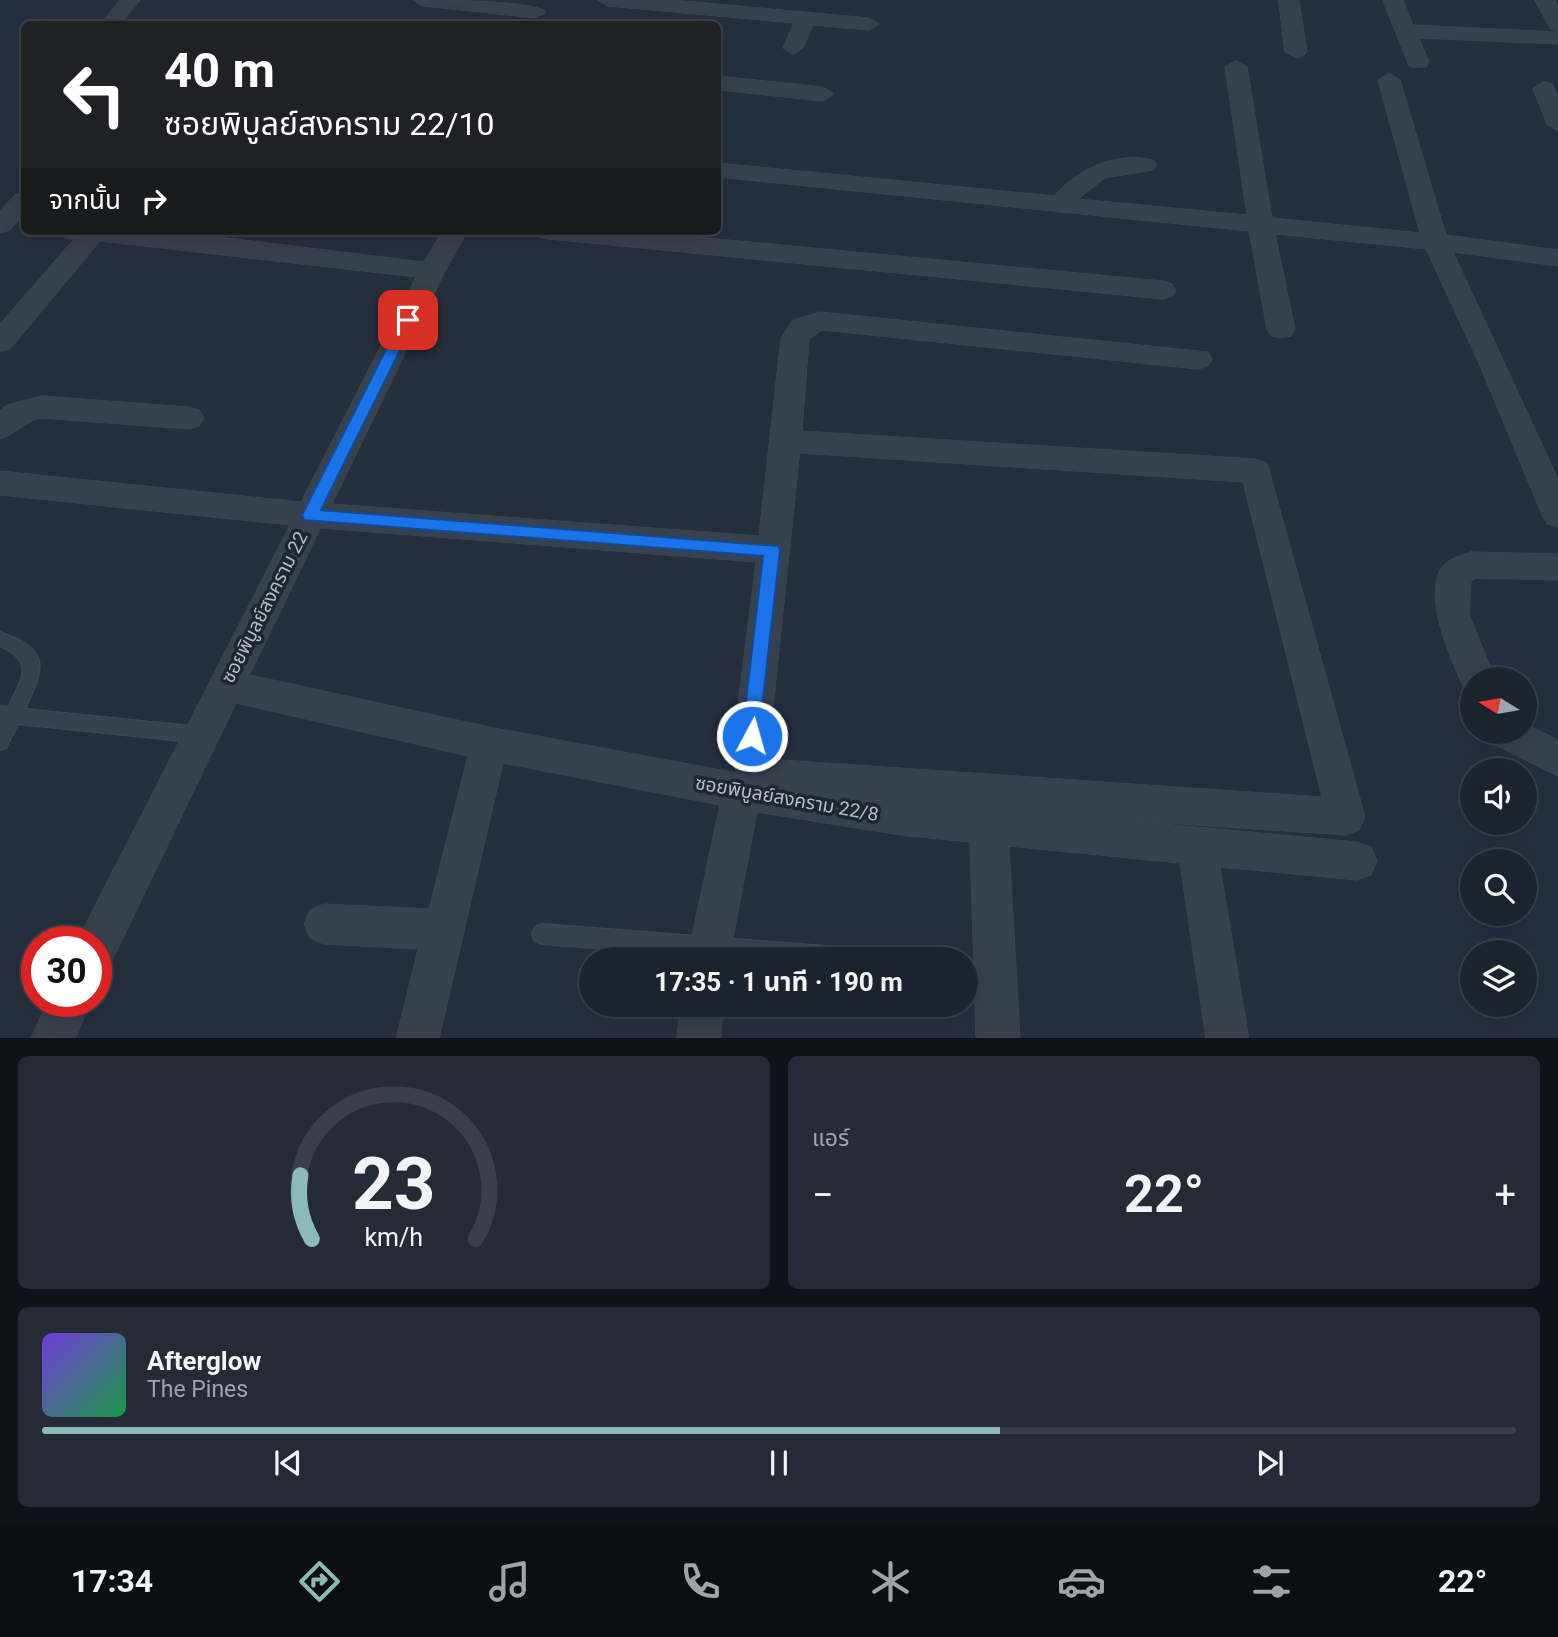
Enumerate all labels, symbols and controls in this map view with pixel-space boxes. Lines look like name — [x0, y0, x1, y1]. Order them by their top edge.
text: 40 m — [164, 42, 275, 99]
icon: left — [49, 49, 140, 140]
text: ซอยพิบูลย์สงคราม 22/10 — [164, 105, 495, 143]
icon: right — [135, 182, 173, 220]
text: จากนั้น — [49, 185, 121, 215]
pin — [378, 290, 438, 350]
icon: arrive — [389, 301, 427, 339]
street label: ซอยพิบูลย์สงคราม 22 — [216, 528, 313, 687]
north arrow — [1460, 667, 1536, 744]
map controls — [1460, 667, 1537, 1017]
position arrow — [715, 699, 789, 773]
button: sound — [1460, 758, 1537, 835]
street label: ซอยพิบูลย์สงคราม 22/8 — [693, 771, 880, 827]
button: search — [1460, 849, 1537, 926]
speed limit sign: 30 — [21, 926, 112, 1017]
button: layers — [1460, 940, 1537, 1017]
text: 17:35 · 1 นาที · 190 m — [654, 967, 903, 997]
text: แอร์ — [812, 1125, 849, 1152]
text: 23 — [352, 1141, 436, 1227]
text: 22° — [1124, 1164, 1204, 1225]
text: − — [812, 1173, 834, 1217]
text: + — [1494, 1173, 1516, 1217]
text: km/h — [365, 1222, 423, 1251]
text: Afterglow — [147, 1346, 261, 1376]
text: The Pines — [147, 1376, 248, 1403]
icon: previous — [269, 1444, 307, 1482]
icon: pause — [760, 1444, 798, 1482]
icon: next — [1251, 1444, 1289, 1482]
icon: directions — [295, 1557, 344, 1606]
icon: music — [485, 1557, 534, 1606]
icon: phone — [676, 1557, 725, 1606]
icon: climate — [866, 1557, 915, 1606]
icon: car — [1057, 1557, 1106, 1606]
icon: filters — [1247, 1557, 1296, 1606]
text: 17:34 — [71, 1562, 153, 1600]
text: 22° — [1438, 1562, 1487, 1600]

